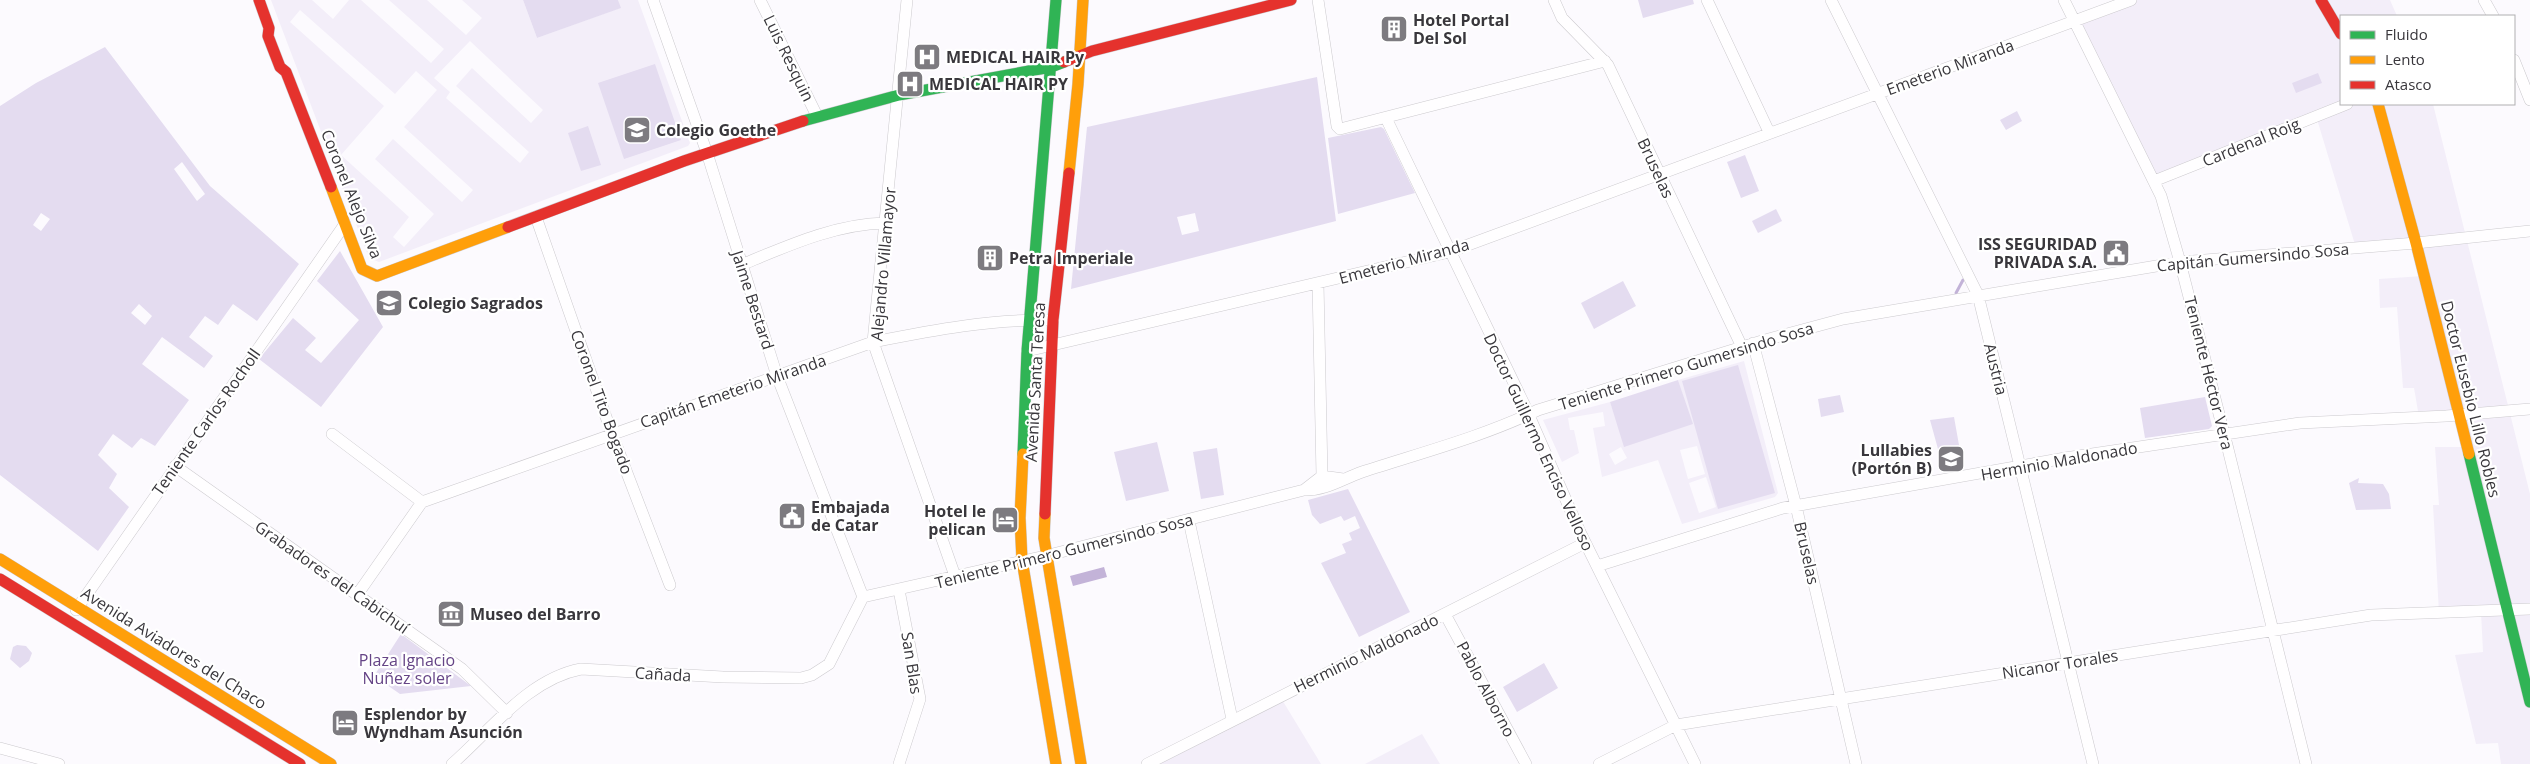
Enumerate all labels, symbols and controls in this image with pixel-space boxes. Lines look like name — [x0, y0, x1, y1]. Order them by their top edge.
place label: Hotel Portal Del Sol — [1413, 9, 1509, 49]
street label: Luis Resquin — [759, 11, 819, 105]
building icon: Hotel Portal Del Sol — [1379, 14, 1409, 44]
legend — [2340, 15, 2515, 105]
text: Fluido — [2385, 24, 2428, 44]
street label: Emeterio Miranda — [1883, 34, 2017, 100]
hospital icon: MEDICAL HAIR Py — [912, 42, 942, 72]
place label: MEDICAL HAIR Py — [946, 46, 1085, 68]
text: Lento — [2385, 49, 2425, 69]
hospital icon: MEDICAL HAIR PY — [895, 69, 925, 99]
place label: MEDICAL HAIR PY — [929, 73, 1068, 95]
text: Atasco — [2385, 74, 2432, 94]
street label: Cardenal Roig — [2199, 112, 2303, 172]
school or university icon: Colegio Goethe — [622, 115, 652, 145]
place label: Colegio Goethe — [656, 119, 776, 141]
street label: Coronel Alejo Silva — [316, 126, 388, 262]
street label: Bruselas — [1633, 134, 1679, 202]
street label: Alejandro Villamayor — [865, 186, 901, 342]
street label: Emeterio Miranda — [1336, 233, 1472, 289]
place label: ISS SEGURIDAD PRIVADA S.A. — [1978, 233, 2097, 273]
public building icon: ISS SEGURIDAD PRIVADA S.A. — [2101, 238, 2131, 268]
street label: Capitán Gumersindo Sosa — [2156, 238, 2350, 276]
building icon: Petra Imperiale — [975, 243, 1005, 273]
street label: Jaime Bestard — [726, 246, 779, 352]
place label: Petra Imperiale — [1009, 247, 1133, 269]
school or university icon: Colegio Sagrados — [374, 288, 404, 318]
place label: Colegio Sagrados — [408, 292, 543, 314]
street label: Teniente Héctor Vera — [2179, 294, 2239, 452]
street label: Doctor Eusebio Lillo Robles — [2436, 298, 2506, 500]
street label: Avenida Santa Teresa — [1020, 302, 1050, 462]
street label: Teniente Primero Gumersindo Sosa — [1556, 317, 1816, 415]
street label: Coronel Tito Bogado — [566, 327, 638, 477]
street label: Doctor Guillermo Enciso Velloso — [1479, 330, 1599, 554]
street label: Austria — [1979, 341, 2013, 397]
street label: Teniente Carlos Rocholl — [147, 344, 265, 500]
street label: Capitán Emeterio Miranda — [637, 349, 829, 433]
street label: Herminio Maldonado — [1979, 436, 2139, 486]
place label: Lullabies (Portón B) — [1852, 439, 1932, 479]
school or university icon: Lullabies (Portón B) — [1936, 444, 1966, 474]
place label: Embajada de Catar — [811, 496, 890, 536]
place label: Hotel le pelican — [924, 500, 986, 540]
public building icon: Embajada de Catar — [777, 501, 807, 531]
hotel icon: Hotel le pelican — [990, 505, 1020, 535]
street label: Teniente Primero Gumersindo Sosa — [933, 508, 1195, 594]
street label: Grabadores del Cabichuí — [251, 515, 414, 639]
street label: Bruselas — [1789, 519, 1825, 587]
street label: Avenida Aviadores del Chaco — [77, 582, 271, 714]
museum icon: Museo del Barro — [436, 599, 466, 629]
place label: Museo del Barro — [470, 603, 601, 625]
street label: Herminio Maldonado — [1290, 608, 1442, 698]
street label: San Blas — [896, 630, 928, 696]
street label: Pablo Alborno — [1451, 637, 1521, 741]
street label: Nicanor Torales — [2000, 644, 2120, 684]
park label: Plaza Ignacio Nuñez soler — [359, 649, 455, 689]
street label: Cañada — [634, 662, 692, 686]
place label: Esplendor by Wyndham Asunción — [364, 703, 523, 743]
hotel icon: Esplendor by Wyndham Asunción — [330, 708, 360, 738]

